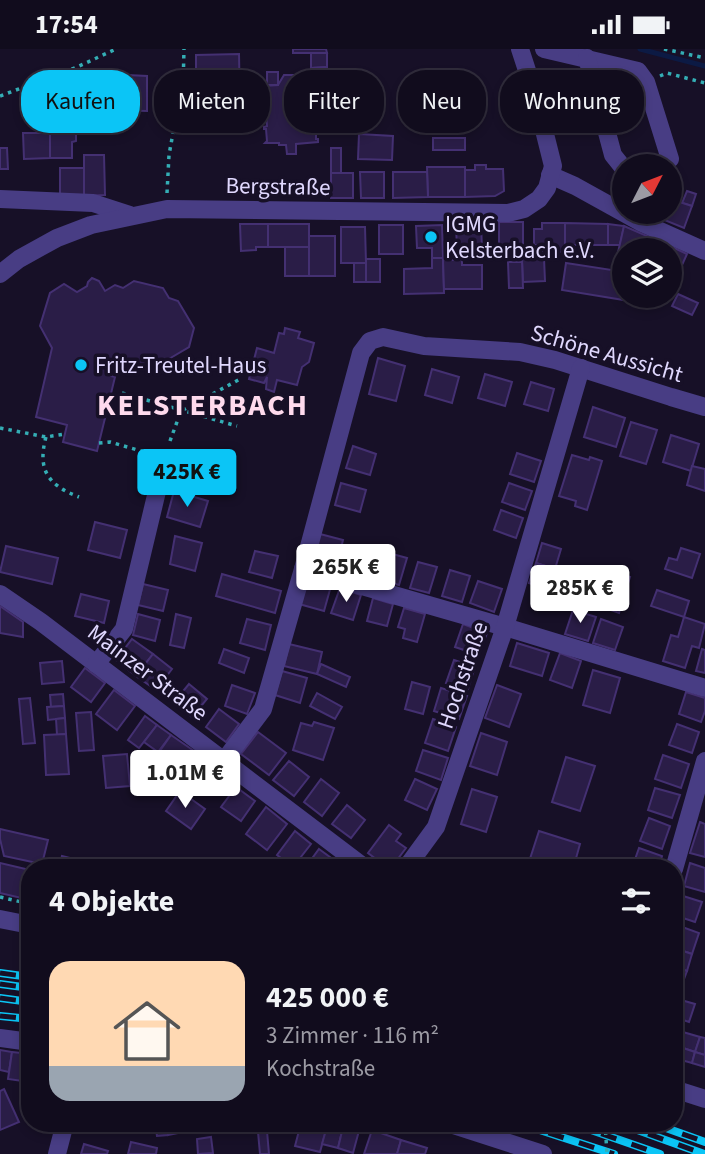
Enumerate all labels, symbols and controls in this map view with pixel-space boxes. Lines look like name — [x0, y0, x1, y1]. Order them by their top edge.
text: 17:54 — [35, 6, 98, 43]
chip: Kaufen — [21, 70, 140, 133]
chip: Mieten — [154, 70, 270, 133]
chip: Filter — [284, 70, 384, 133]
chip: Neu — [398, 70, 486, 133]
chip: Wohnung — [500, 70, 644, 133]
north arrow — [612, 154, 682, 224]
map controls — [612, 154, 682, 308]
street label: Bergstraße — [225, 169, 331, 204]
place label: IGMG Kelsterbach e.V. — [445, 208, 595, 267]
marker: IGMG Kelsterbach e.V. — [423, 229, 439, 245]
button: layers — [612, 238, 682, 308]
street label: Schöne Aussicht — [527, 316, 687, 391]
place label: Fritz-Treutel-Haus — [95, 349, 266, 382]
marker: Fritz-Treutel-Haus — [73, 357, 89, 373]
district label: KELSTERBACH — [97, 384, 309, 427]
pin: 425K € — [130, 449, 244, 509]
text: 425K € — [153, 455, 221, 488]
pin: 265K € — [289, 545, 403, 604]
text: 265K € — [312, 550, 380, 583]
pin: 285K € — [523, 565, 637, 625]
text: 285K € — [546, 571, 614, 604]
street label: Mainzer Straße — [81, 616, 215, 729]
street label: Hochstraße — [429, 617, 496, 733]
pin: 1.01M € — [120, 751, 250, 810]
text: 1.01M € — [146, 756, 224, 789]
text: 4 Objekte — [49, 880, 174, 923]
icon: filters — [617, 882, 655, 920]
text: 425 000 € — [266, 976, 389, 1019]
icon: home — [105, 989, 189, 1073]
text: 3 Zimmer · 116 m² — [266, 1019, 439, 1052]
text: Kochstraße — [266, 1052, 375, 1085]

